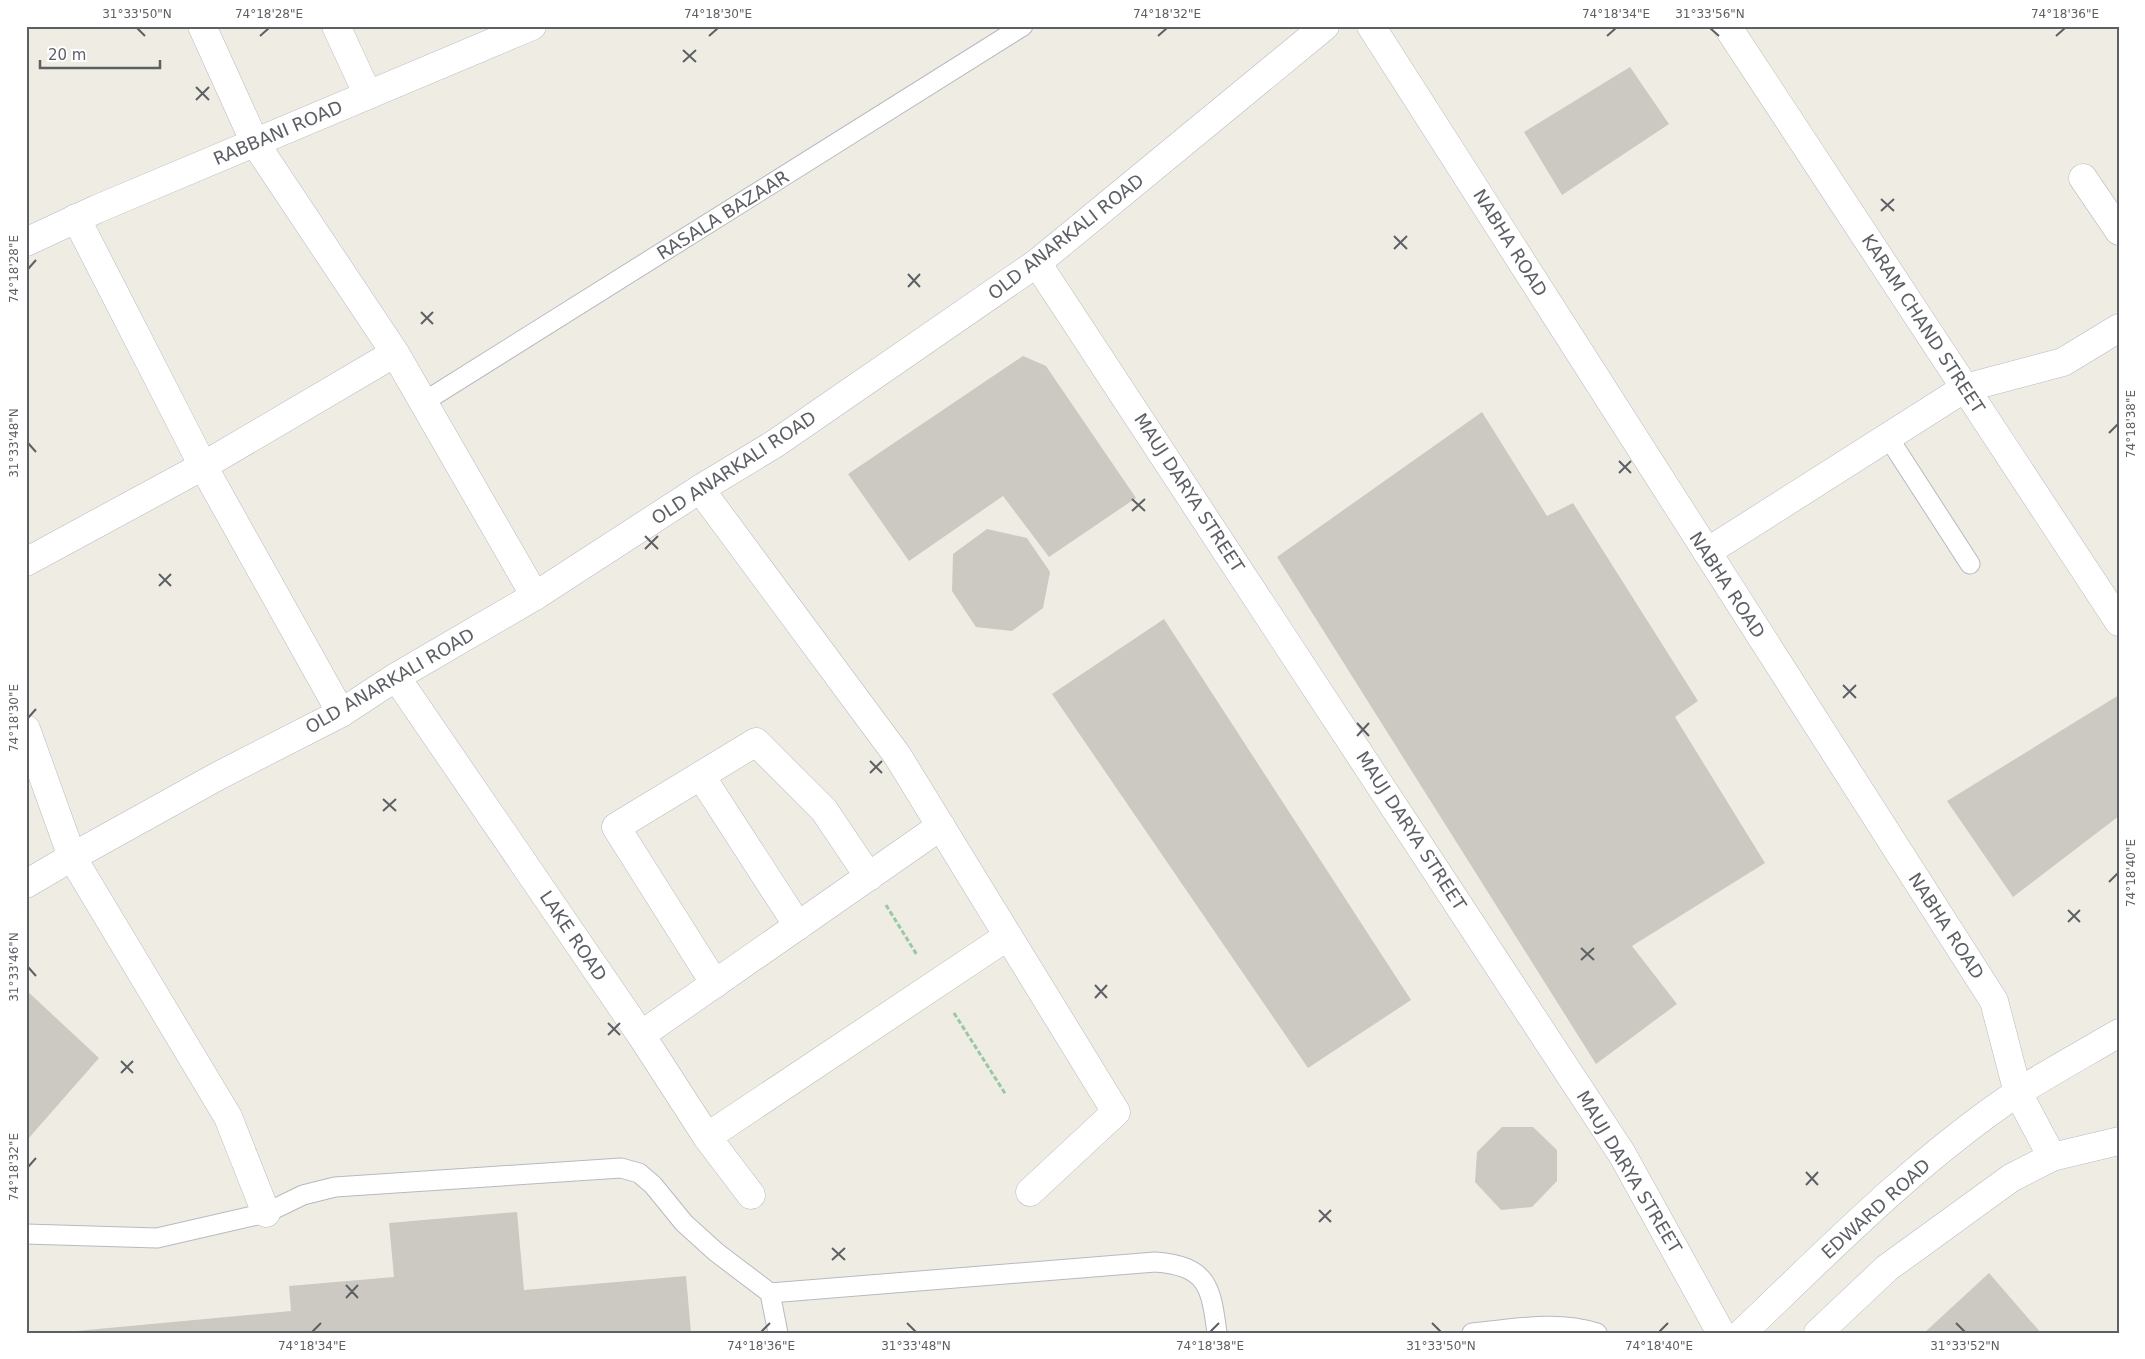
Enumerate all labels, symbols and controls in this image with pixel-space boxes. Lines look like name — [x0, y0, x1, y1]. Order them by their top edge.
text: 31°33'50"N — [102, 7, 172, 21]
text: 74°18'28"E — [235, 7, 303, 21]
text: 74°18'30"E — [684, 7, 752, 21]
text: 74°18'32"E — [1133, 7, 1201, 21]
text: 74°18'34"E — [1582, 7, 1650, 21]
text: 31°33'56"N — [1675, 7, 1745, 21]
text: 74°18'36"E — [2031, 7, 2099, 21]
scale bar — [40, 38, 160, 70]
text: 20 m — [48, 46, 86, 64]
street label: RABBANI ROAD — [210, 96, 345, 169]
street label: RASALA BAZAAR — [653, 166, 792, 264]
street label: OLD ANARKALI ROAD — [984, 169, 1148, 304]
street label: NABHA ROAD — [1469, 185, 1552, 300]
street label: KARAM CHAND STREET — [1858, 230, 1990, 418]
text: 74°18'28"E — [7, 235, 21, 303]
text: 74°18'38"E — [2124, 390, 2138, 458]
street label: OLD ANARKALI ROAD — [648, 407, 820, 529]
text: 31°33'48"N — [7, 408, 21, 478]
street label: MAUJ DARYA STREET — [1130, 409, 1249, 577]
street label: NABHA ROAD — [1685, 528, 1770, 642]
street label: OLD ANARKALI ROAD — [301, 624, 478, 738]
text: 74°18'30"E — [7, 684, 21, 752]
street label: MAUJ DARYA STREET — [1352, 747, 1471, 915]
text: 74°18'40"E — [2124, 839, 2138, 907]
street label: NABHA ROAD — [1904, 869, 1989, 983]
street label: LAKE ROAD — [536, 887, 611, 985]
text: 31°33'46"N — [7, 932, 21, 1002]
street label: MAUJ DARYA STREET — [1573, 1087, 1687, 1258]
text: 74°18'32"E — [7, 1133, 21, 1201]
street label: EDWARD ROAD — [1817, 1154, 1934, 1263]
text: 74°18'34"E — [278, 1339, 346, 1353]
text: 74°18'36"E — [727, 1339, 795, 1353]
text: 31°33'48"N — [881, 1339, 951, 1353]
text: 74°18'38"E — [1176, 1339, 1244, 1353]
text: 31°33'50"N — [1406, 1339, 1476, 1353]
text: 74°18'40"E — [1625, 1339, 1693, 1353]
text: 31°33'52"N — [1930, 1339, 2000, 1353]

